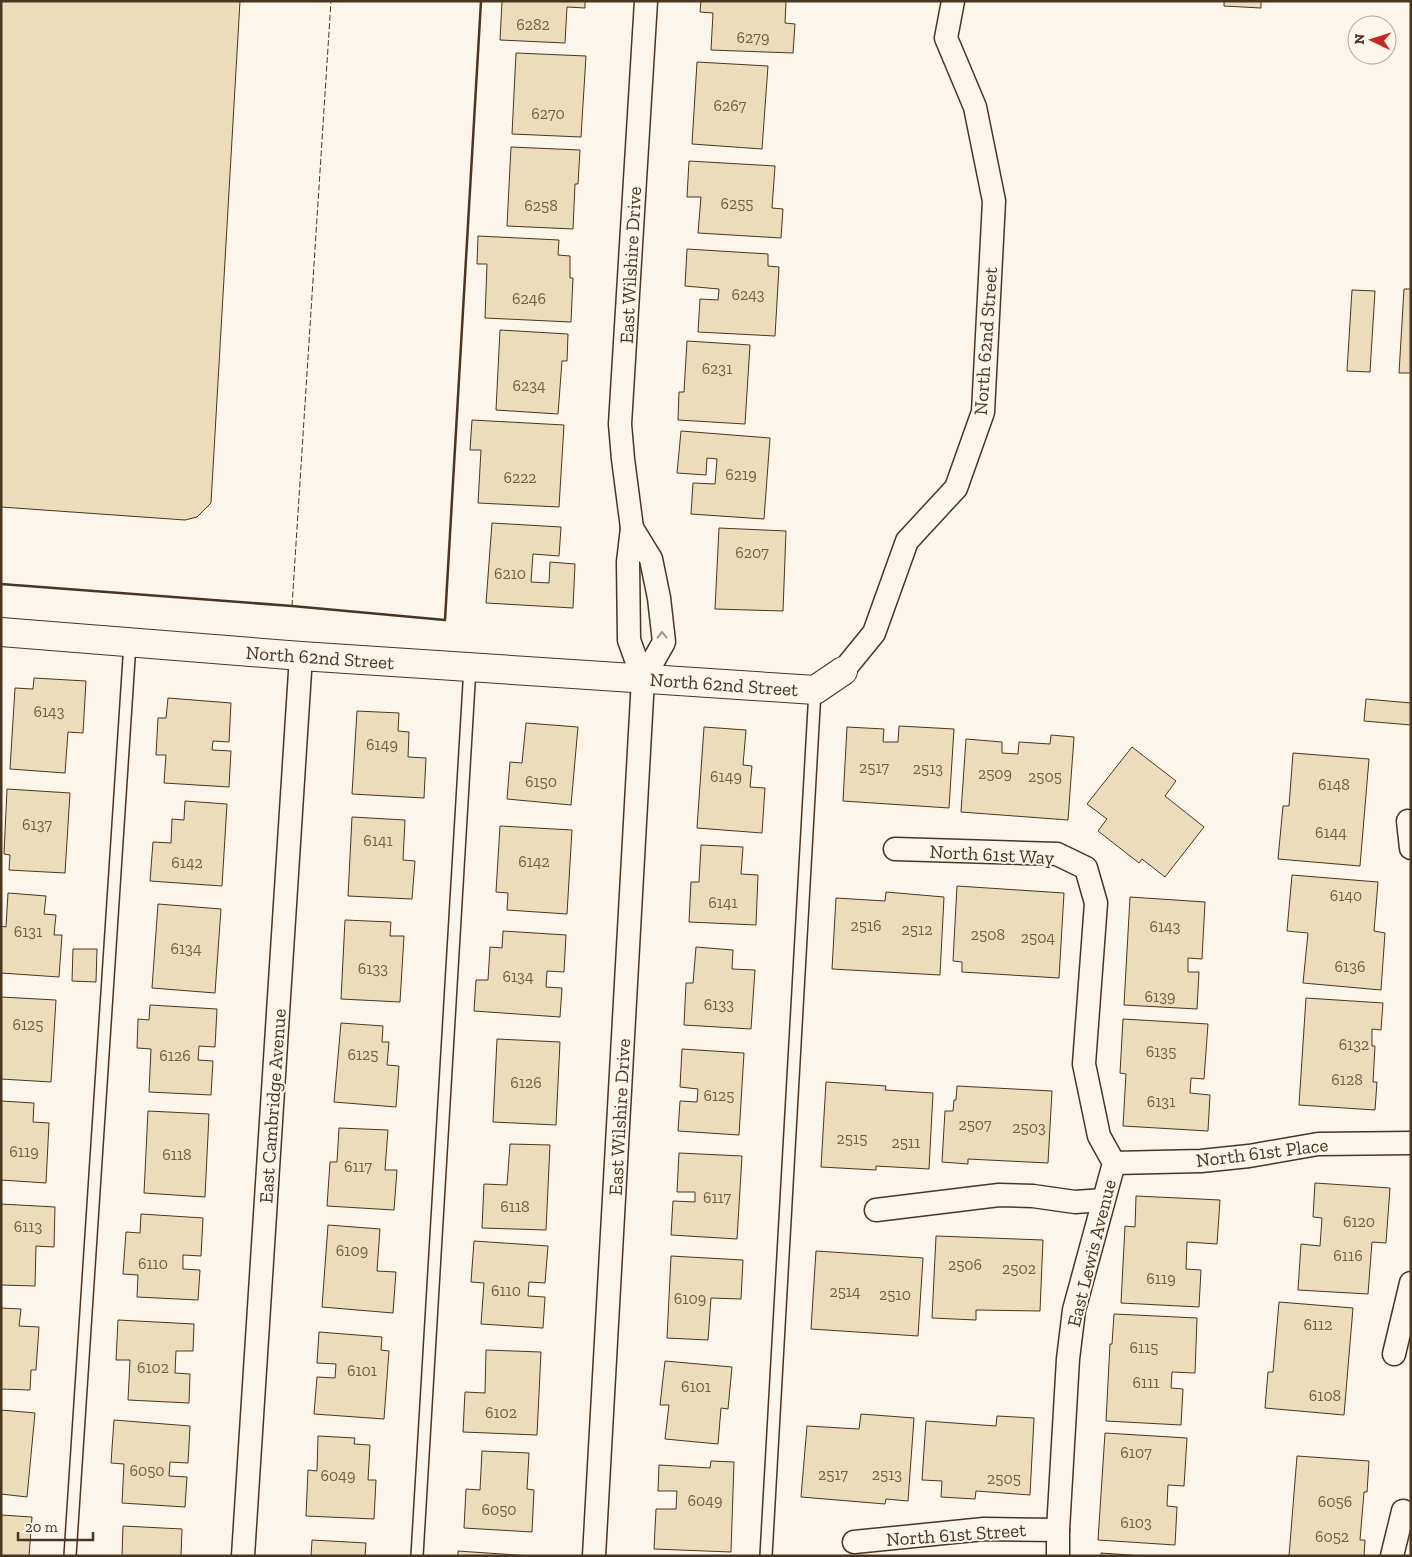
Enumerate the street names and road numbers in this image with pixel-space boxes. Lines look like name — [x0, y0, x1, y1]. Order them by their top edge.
street label: East Wilshire Drive — [615, 186, 646, 344]
street label: North 62nd Street — [969, 266, 1002, 416]
street label: North 62nd Street — [245, 641, 395, 674]
street label: North 62nd Street — [649, 668, 799, 701]
street label: North 61st Way — [929, 840, 1055, 869]
street label: East Cambridge Avenue — [254, 1008, 291, 1204]
street label: East Wilshire Drive — [604, 1038, 635, 1196]
street label: North 61st Place — [1195, 1133, 1330, 1172]
street label: East Lewis Avenue — [1062, 1177, 1121, 1329]
street label: North 61st Street — [885, 1518, 1027, 1551]

